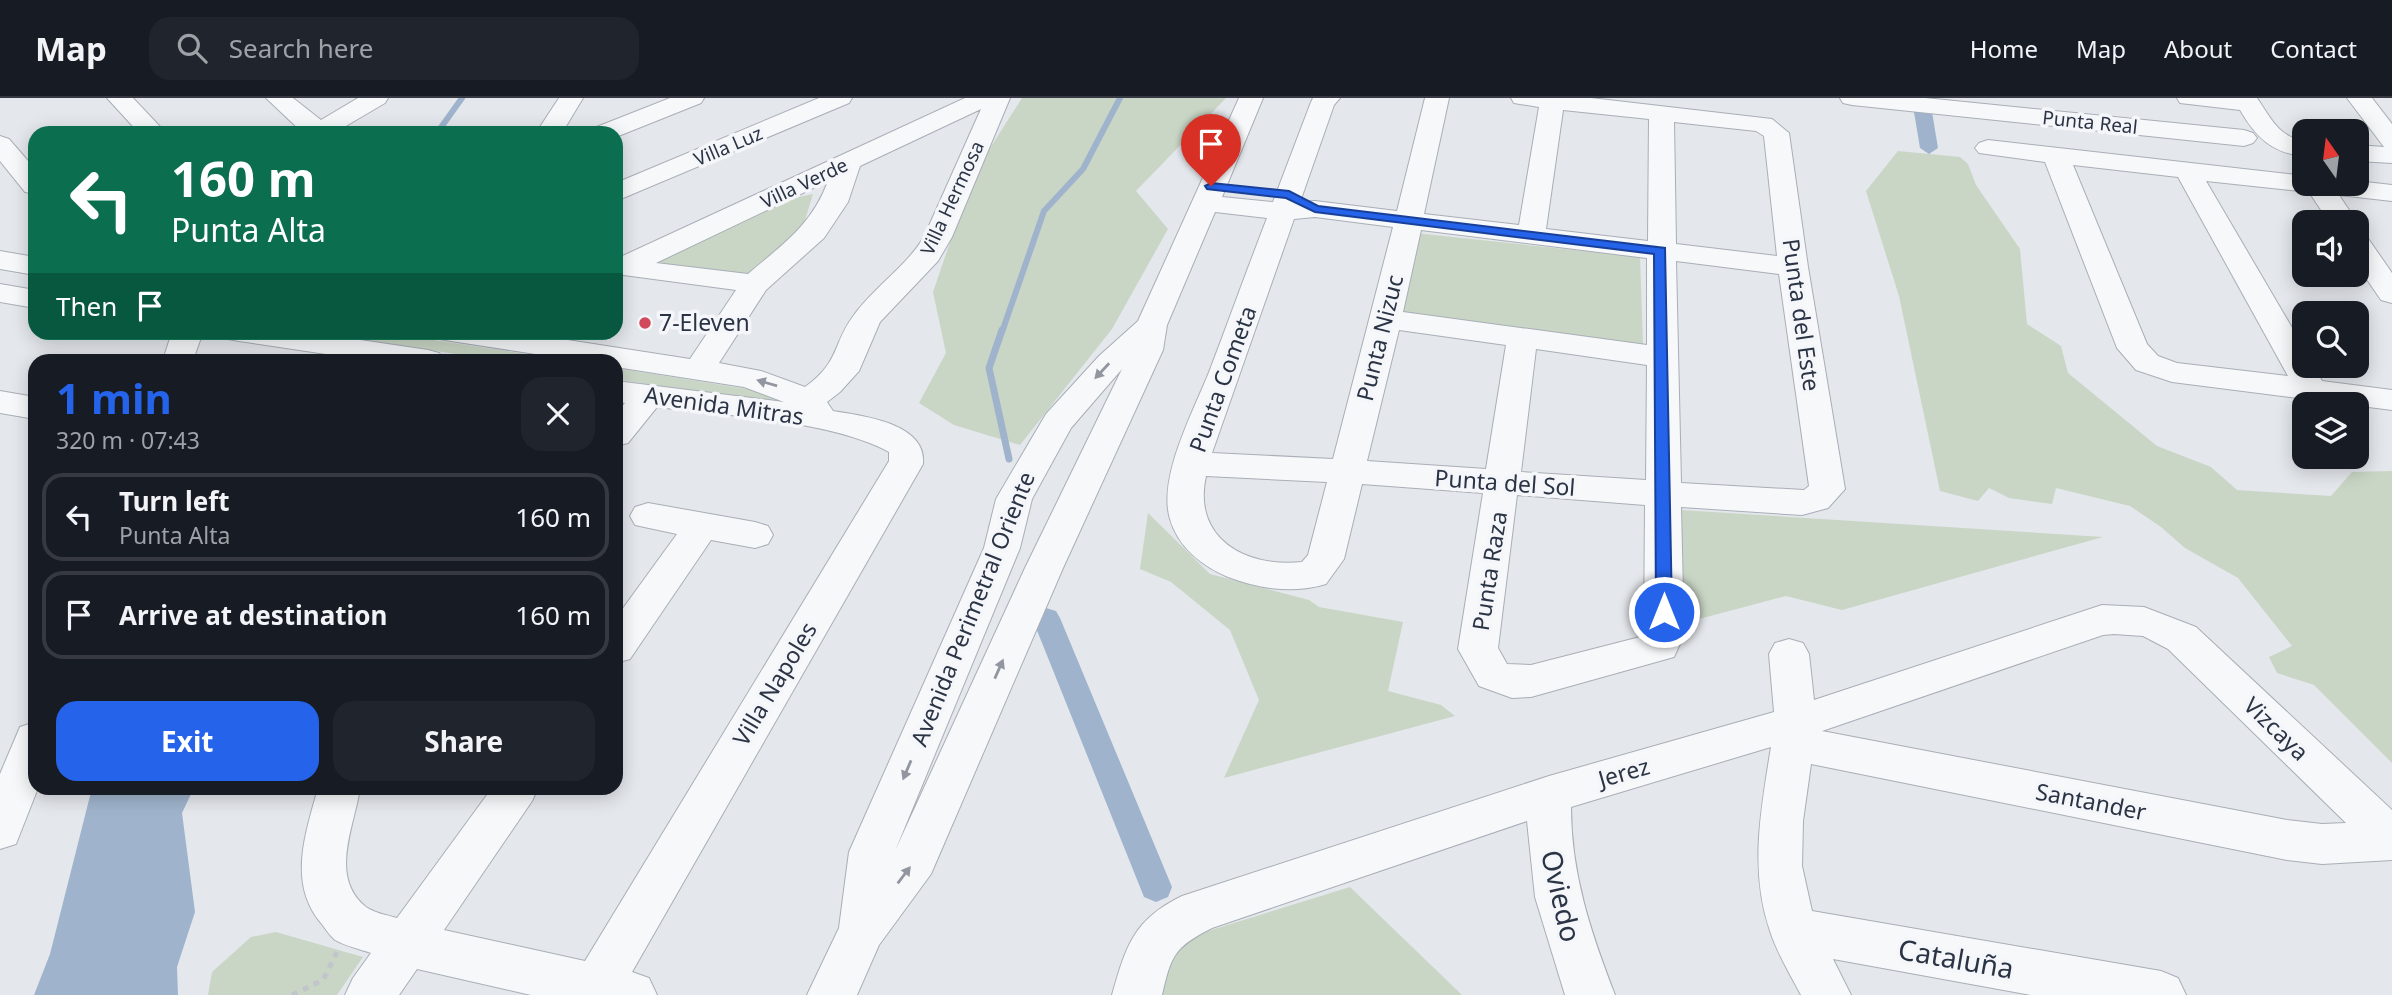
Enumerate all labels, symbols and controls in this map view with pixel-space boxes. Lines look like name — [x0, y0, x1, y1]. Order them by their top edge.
search box — [149, 17, 639, 80]
text: Map — [35, 26, 107, 71]
icon: search — [173, 29, 211, 67]
text: Search here — [229, 30, 373, 66]
text: Home — [1970, 32, 2038, 65]
text: Map — [2076, 32, 2126, 65]
text: About — [2164, 32, 2232, 65]
text: Contact — [2270, 32, 2357, 65]
street label: Punta Real — [2041, 104, 2139, 140]
pin — [1181, 114, 1241, 186]
north arrow — [2292, 119, 2370, 196]
map controls — [2292, 119, 2369, 469]
street label: Villa Luz — [690, 120, 766, 172]
icon: arrive — [1192, 125, 1230, 163]
street label: Villa Hermosa — [914, 137, 990, 259]
text: 160 m — [171, 145, 316, 211]
street label: Villa Verde — [756, 152, 852, 214]
icon: left — [56, 154, 147, 245]
text: Punta Alta — [171, 208, 326, 251]
button: sound — [2292, 210, 2369, 287]
street label: Punta del Este — [1775, 237, 1829, 393]
street label: Punta Nizuc — [1348, 271, 1410, 404]
icon: arrive — [131, 287, 169, 325]
text: Then — [56, 288, 117, 324]
street label: Punta Cometa — [1181, 301, 1263, 456]
button: search — [2292, 301, 2369, 378]
place label: 7-Eleven — [659, 306, 750, 338]
marker: 7-Eleven — [637, 315, 653, 331]
one-way arrow — [1094, 363, 1110, 380]
text: 1 min — [56, 369, 172, 426]
button: close — [521, 377, 595, 451]
street label: Avenida Mitras — [642, 378, 806, 432]
one-way arrow — [757, 378, 778, 388]
button: layers — [2292, 392, 2369, 469]
text: 320 m · 07:43 — [56, 424, 200, 456]
street label: Punta del Sol — [1434, 461, 1577, 503]
street label: Avenida Perimetral Oriente — [902, 467, 1042, 751]
text: Turn left — [119, 483, 230, 519]
icon: left — [60, 498, 98, 536]
text: 160 m — [515, 499, 591, 535]
street label: Punta Raza — [1464, 509, 1514, 633]
text: Punta Alta — [119, 519, 230, 551]
position arrow — [1627, 575, 1701, 649]
icon: arrive — [60, 596, 98, 634]
text: Arrive at destination — [119, 597, 388, 633]
text: 160 m — [515, 597, 591, 633]
street label: Villa Napoles — [725, 616, 824, 751]
one-way arrow — [993, 659, 1005, 679]
street label: Vizcaya — [2237, 689, 2316, 767]
button: Exit — [56, 701, 319, 781]
button: Share — [333, 701, 595, 781]
street label: Jerez — [1592, 750, 1653, 795]
one-way arrow — [901, 760, 913, 780]
street label: Santander — [2033, 775, 2150, 827]
street label: Oviedo — [1533, 846, 1591, 945]
one-way arrow — [896, 866, 910, 884]
street label: Cataluña — [1895, 929, 2017, 987]

